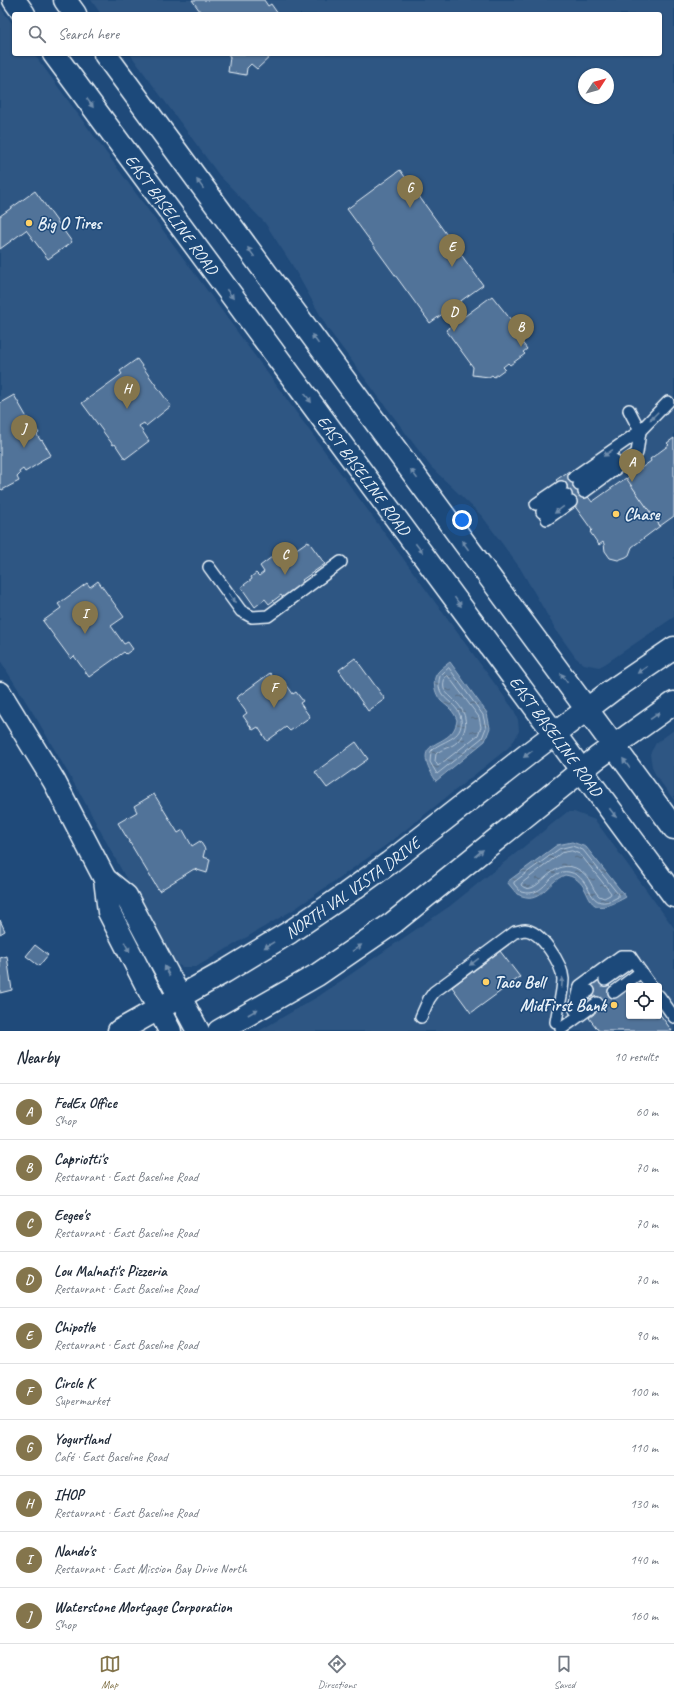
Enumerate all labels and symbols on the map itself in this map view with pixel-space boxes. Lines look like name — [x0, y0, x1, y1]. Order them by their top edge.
north arrow — [578, 68, 614, 104]
one-way arrow — [86, 98, 94, 109]
street label: EAST BASELINE ROAD — [120, 150, 223, 280]
pin: G — [397, 175, 423, 208]
one-way arrow — [197, 179, 205, 189]
place label: Big O Tires — [37, 213, 103, 234]
marker: Big O Tires — [24, 218, 34, 228]
pin: E — [439, 234, 465, 267]
one-way arrow — [247, 247, 255, 258]
one-way arrow — [226, 289, 234, 299]
pin: D — [441, 299, 467, 332]
pin: B — [508, 314, 534, 347]
one-way arrow — [310, 334, 319, 345]
pin: H — [114, 376, 140, 409]
one-way arrow — [303, 393, 312, 404]
street label: EAST BASELINE ROAD — [313, 411, 416, 541]
one-way arrow — [649, 411, 659, 421]
pin: J — [11, 415, 37, 448]
one-way arrow — [603, 449, 614, 457]
pin: A — [619, 449, 645, 482]
one-way arrow — [409, 468, 418, 479]
place label: Chase — [624, 504, 661, 525]
one-way arrow — [554, 506, 564, 514]
marker: Chase — [611, 509, 621, 519]
your location — [452, 510, 472, 530]
one-way arrow — [461, 539, 470, 550]
pin: C — [272, 542, 298, 575]
one-way arrow — [414, 542, 423, 553]
one-way arrow — [228, 593, 236, 604]
one-way arrow — [454, 596, 462, 607]
pin: I — [72, 601, 98, 634]
one-way arrow — [637, 666, 647, 674]
street label: EAST BASELINE ROAD — [505, 672, 608, 802]
one-way arrow — [560, 673, 568, 684]
pin: F — [261, 675, 287, 708]
one-way arrow — [650, 712, 660, 720]
one-way arrow — [522, 750, 533, 758]
one-way arrow — [622, 758, 630, 768]
one-way arrow — [608, 808, 616, 818]
street label: NORTH VAL VISTA DRIVE — [281, 831, 426, 943]
one-way arrow — [474, 849, 485, 858]
one-way arrow — [124, 941, 130, 953]
one-way arrow — [263, 941, 275, 948]
one-way arrow — [351, 944, 362, 952]
one-way arrow — [469, 958, 479, 966]
one-way arrow — [164, 966, 170, 977]
place label: Taco Bell — [494, 972, 548, 993]
marker: Taco Bell — [481, 977, 491, 987]
one-way arrow — [558, 977, 565, 989]
place label: MidFirst Bank — [520, 995, 608, 1016]
marker: MidFirst Bank — [609, 1000, 619, 1010]
one-way arrow — [247, 1008, 259, 1015]

